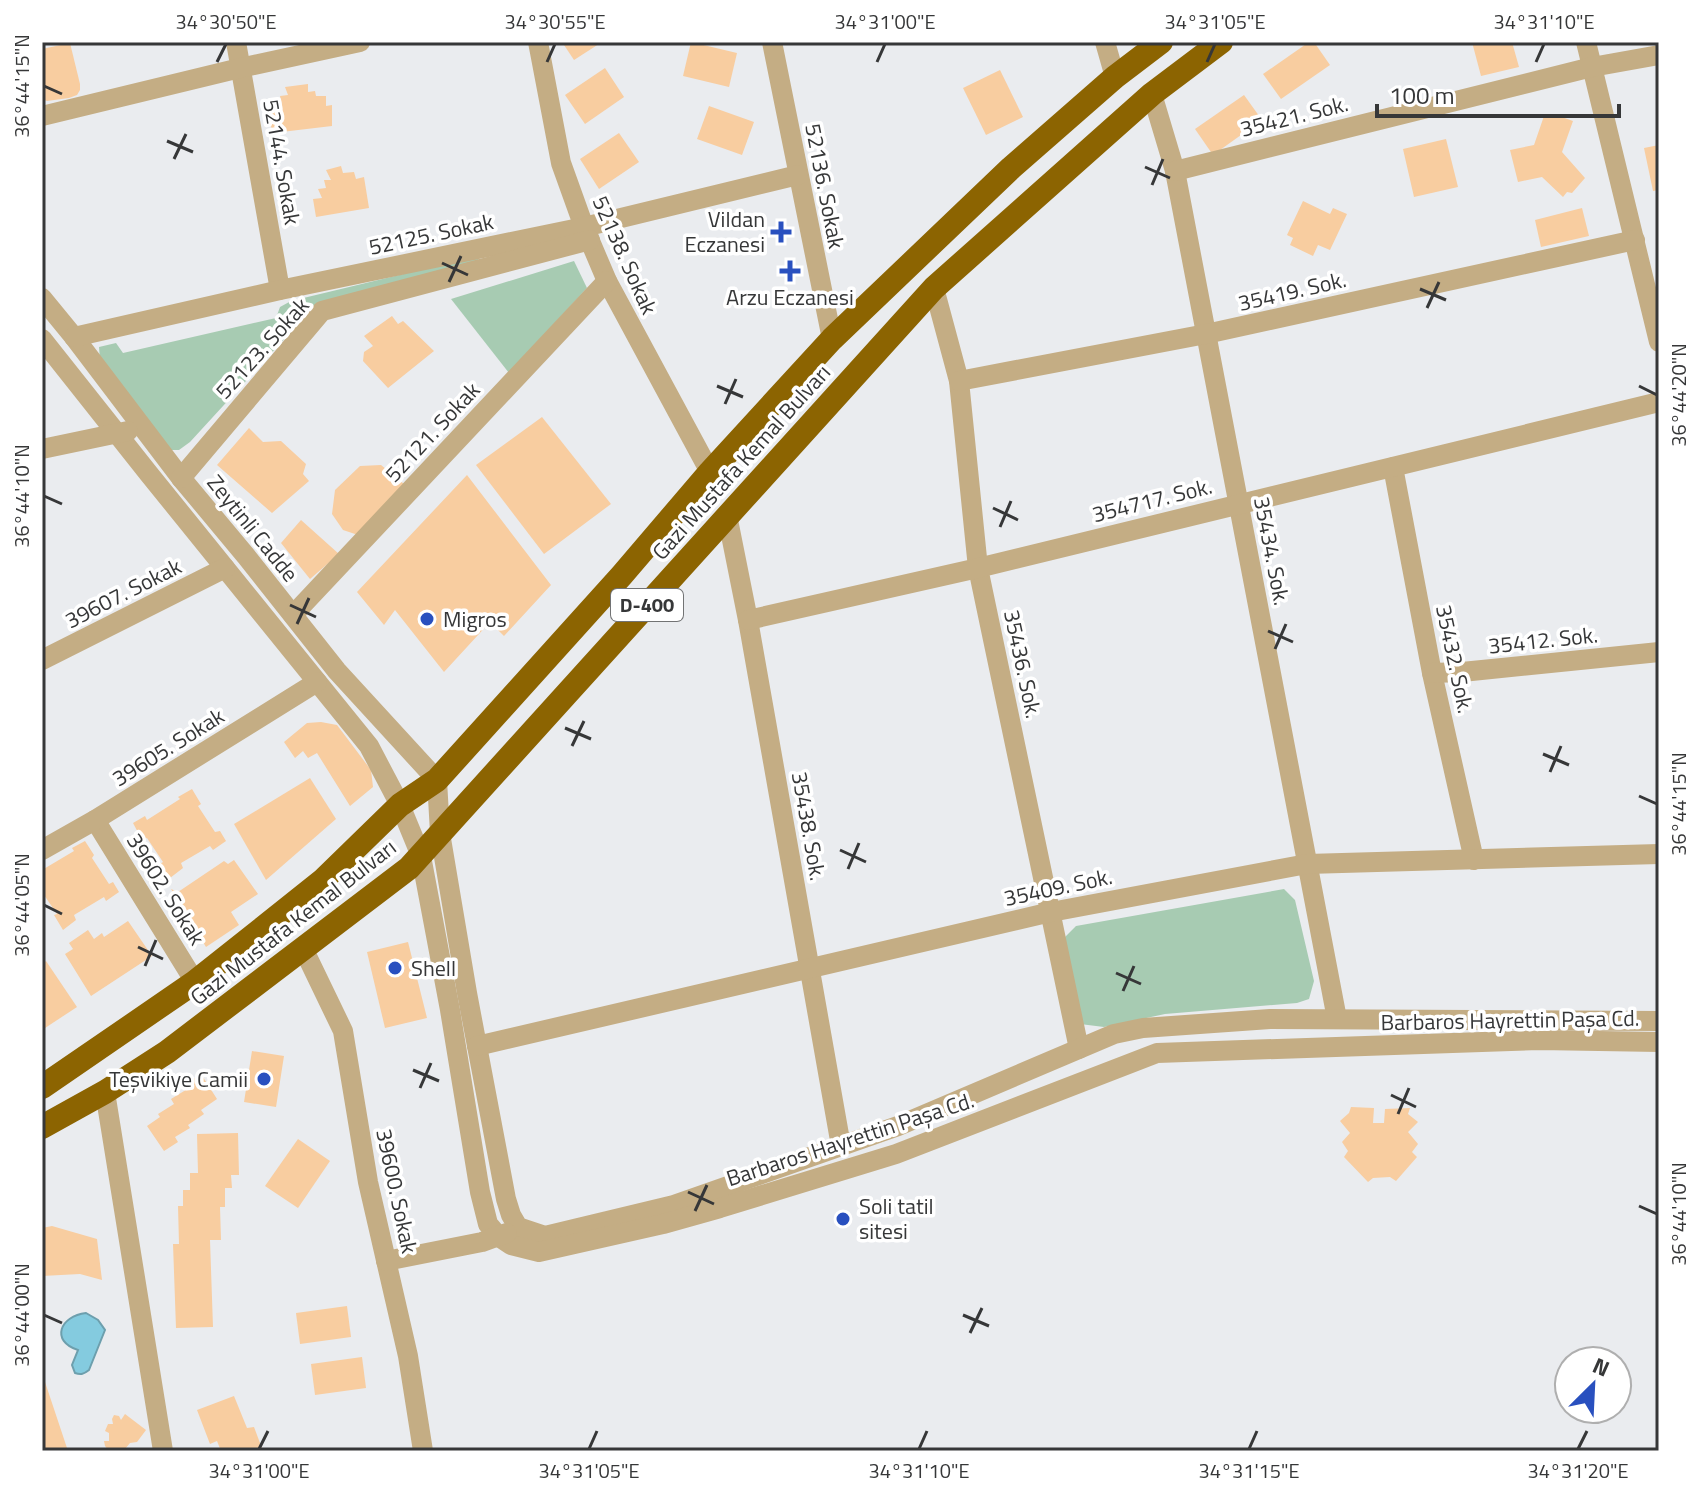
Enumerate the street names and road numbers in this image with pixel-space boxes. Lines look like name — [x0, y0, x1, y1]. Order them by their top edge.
street label: 35421. Sok. — [1237, 86, 1351, 146]
street label: 52144. Sokak — [254, 97, 310, 228]
street label: 52136. Sokak — [796, 121, 854, 252]
street label: 52138. Sokak — [584, 190, 666, 320]
street label: 52125. Sokak — [365, 204, 497, 264]
street label: 35419. Sok. — [1235, 262, 1349, 320]
street label: 52123. Sokak — [207, 289, 317, 406]
street label: Gazi Mustafa Kemal Bulvarı — [644, 356, 838, 568]
street label: 52121. Sokak — [376, 374, 488, 490]
street label: Zeytinli Cadde — [199, 467, 307, 589]
street label: 354717. Sok. — [1089, 469, 1215, 531]
street label: 35434. Sok. — [1245, 494, 1299, 608]
street label: 39607. Sokak — [59, 549, 188, 637]
road number: D-400 — [611, 589, 683, 621]
street label: 35432. Sok. — [1427, 602, 1483, 716]
street label: 35436. Sok. — [995, 607, 1051, 721]
street label: 35412. Sok. — [1487, 617, 1599, 663]
street label: 39605. Sokak — [105, 699, 231, 795]
street label: 35438. Sok. — [783, 769, 835, 883]
street label: 39602. Sokak — [118, 826, 214, 952]
street label: Gazi Mustafa Kemal Bulvarı — [183, 831, 403, 1013]
street label: 35409. Sok. — [1001, 859, 1115, 915]
street label: Barbaros Hayrettin Paşa Cd. — [1380, 1001, 1640, 1039]
street label: Barbaros Hayrettin Paşa Cd. — [722, 1083, 978, 1195]
street label: 39600. Sokak — [367, 1125, 427, 1257]

